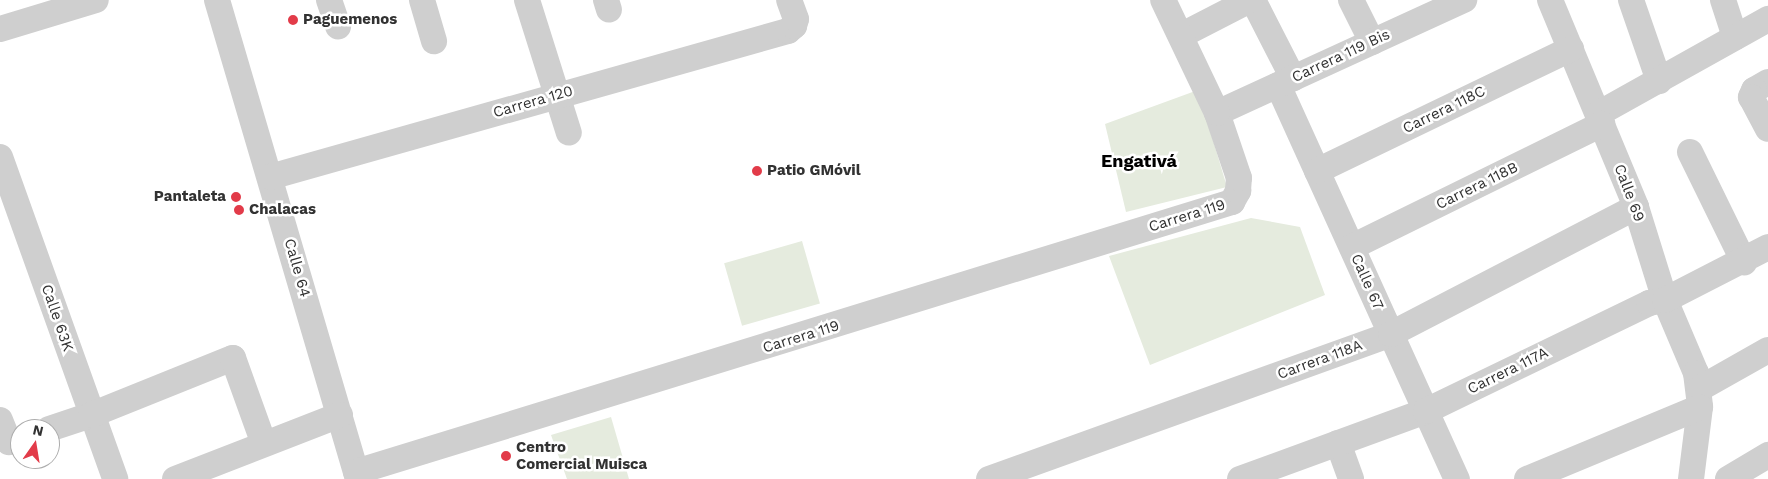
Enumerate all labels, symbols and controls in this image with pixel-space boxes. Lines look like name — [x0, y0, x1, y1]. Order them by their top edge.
place label: Paguemenos — [303, 11, 397, 29]
marker: Paguemenos — [287, 14, 299, 26]
street label: Carrera 119 Bis — [1289, 25, 1393, 87]
street label: Carrera 120 — [491, 82, 575, 122]
street label: Carrera 118C — [1400, 82, 1488, 138]
district label: Engativá — [1101, 150, 1177, 172]
street label: Carrera 118B — [1433, 158, 1521, 214]
place label: Patio GMóvil — [767, 162, 861, 180]
street label: Calle 69 — [1610, 162, 1648, 224]
marker: Patio GMóvil — [751, 165, 763, 177]
place label: Pantaleta — [154, 188, 226, 206]
marker: Pantaleta — [230, 191, 242, 203]
street label: Carrera 119 — [1146, 196, 1228, 236]
place label: Chalacas — [249, 201, 316, 219]
marker: Chalacas — [233, 204, 245, 216]
street label: Calle 64 — [280, 237, 314, 299]
street label: Calle 67 — [1347, 251, 1387, 313]
street label: Calle 63K — [37, 282, 77, 354]
street label: Carrera 119 — [760, 317, 842, 357]
street label: Carrera 118A — [1275, 336, 1365, 384]
street label: Carrera 117A — [1464, 344, 1552, 398]
north arrow — [10, 419, 60, 469]
text: N — [31, 421, 45, 439]
place label: Centro Comercial Muisca — [516, 438, 647, 473]
marker: Centro Comercial Muisca — [500, 450, 512, 462]

